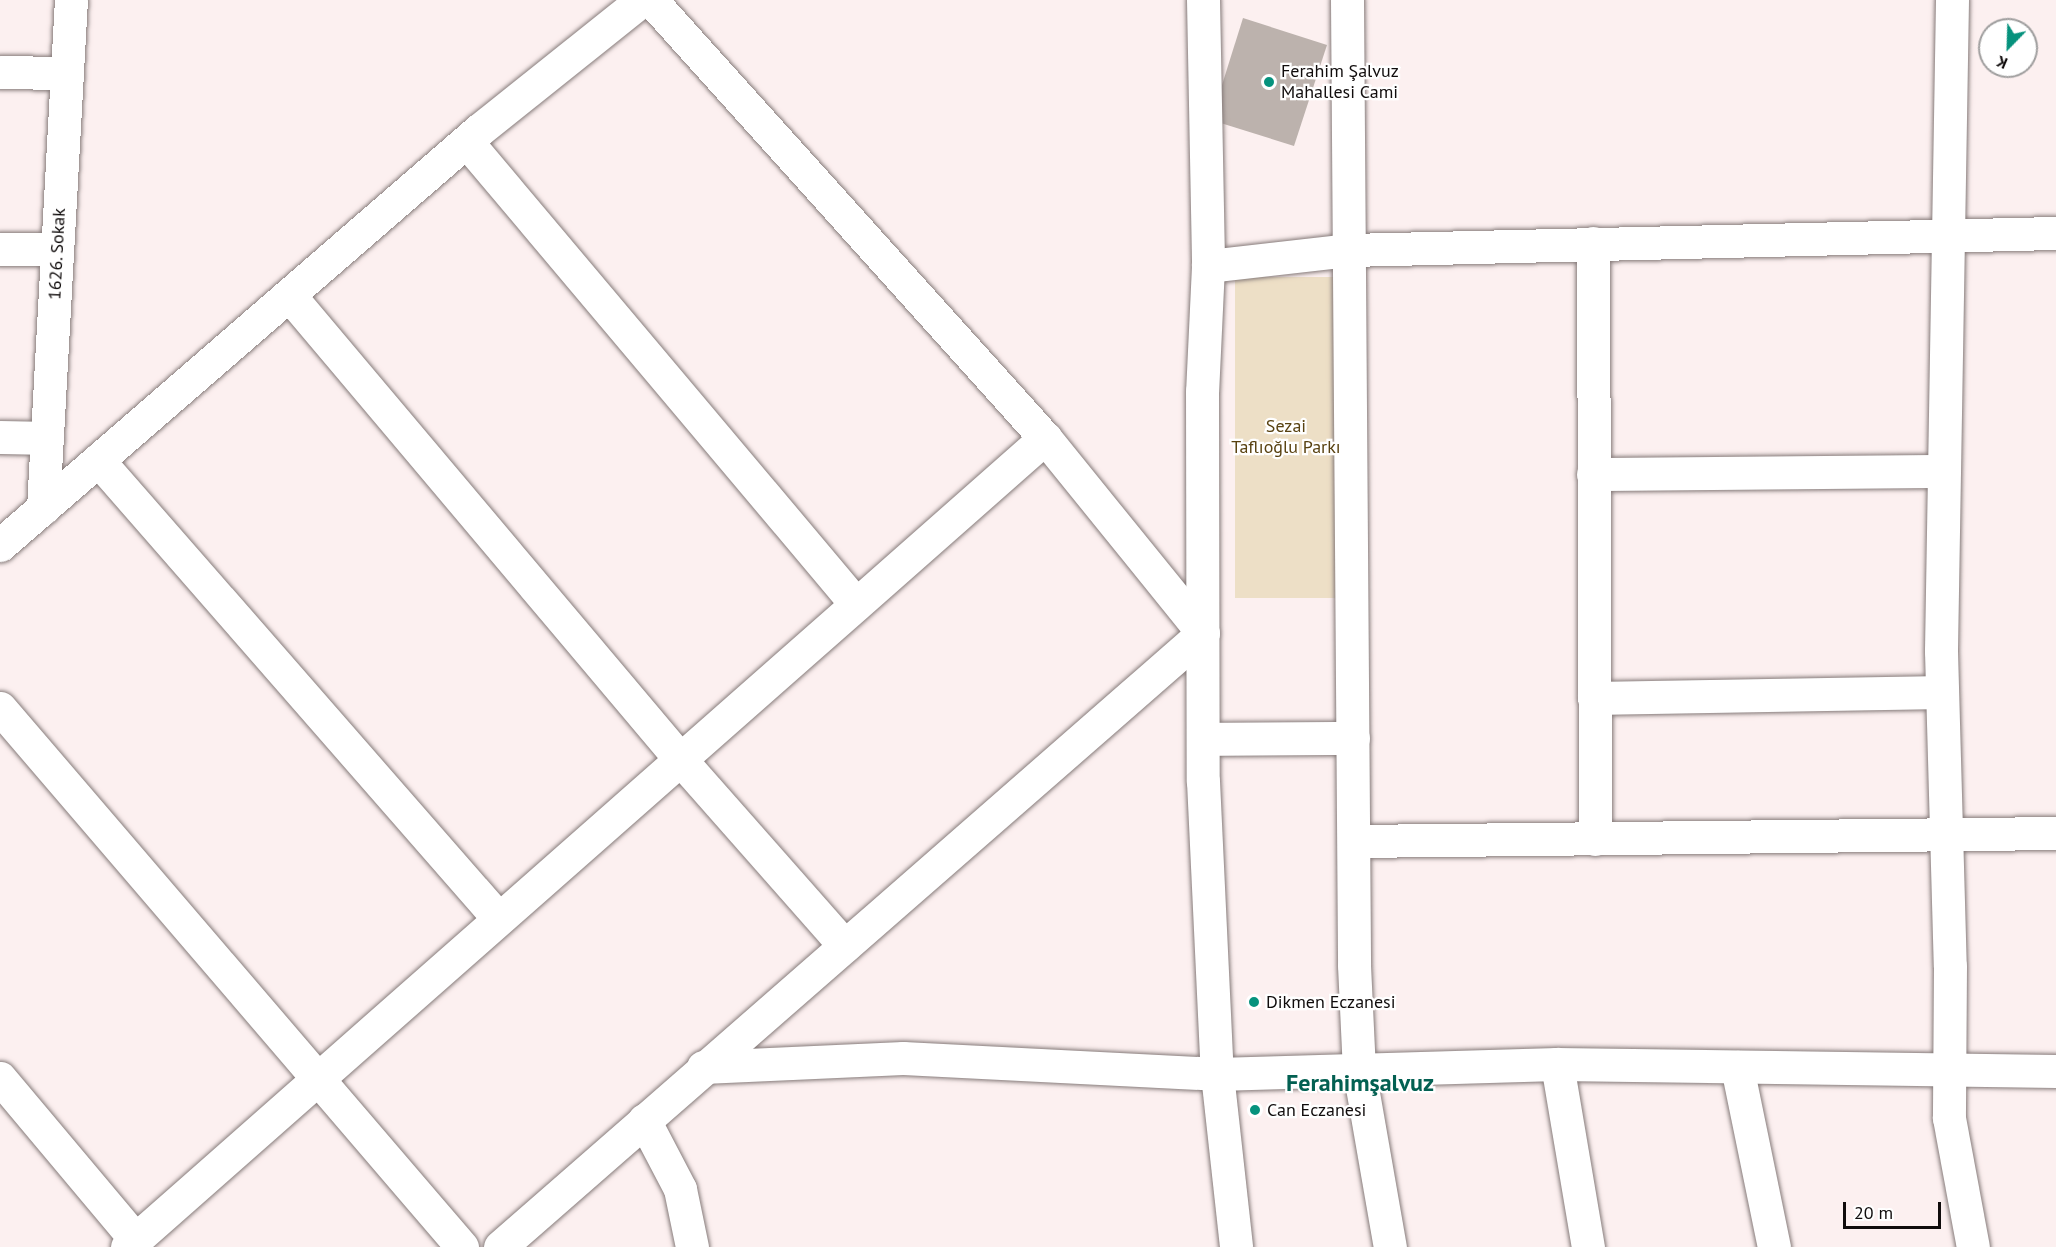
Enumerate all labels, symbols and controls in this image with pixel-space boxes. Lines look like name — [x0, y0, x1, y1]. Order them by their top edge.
north arrow — [1978, 18, 2038, 78]
text: K — [1993, 52, 2010, 74]
place label: Ferahim Şalvuz Mahallesi Cami — [1281, 61, 1399, 104]
marker: Ferahim Şalvuz Mahallesi Cami — [1262, 75, 1276, 89]
street label: 1626. Sokak — [44, 207, 70, 301]
park label: Sezai Taflıoğlu Parkı — [1231, 416, 1341, 458]
place label: Dikmen Eczanesi — [1266, 991, 1395, 1013]
marker: Dikmen Eczanesi — [1247, 995, 1261, 1009]
district label: Ferahimşalvuz — [1286, 1069, 1434, 1097]
place label: Can Eczanesi — [1267, 1099, 1366, 1121]
marker: Can Eczanesi — [1248, 1103, 1262, 1117]
scale bar — [1846, 1190, 1944, 1228]
text: 20 m — [1854, 1201, 1893, 1224]

